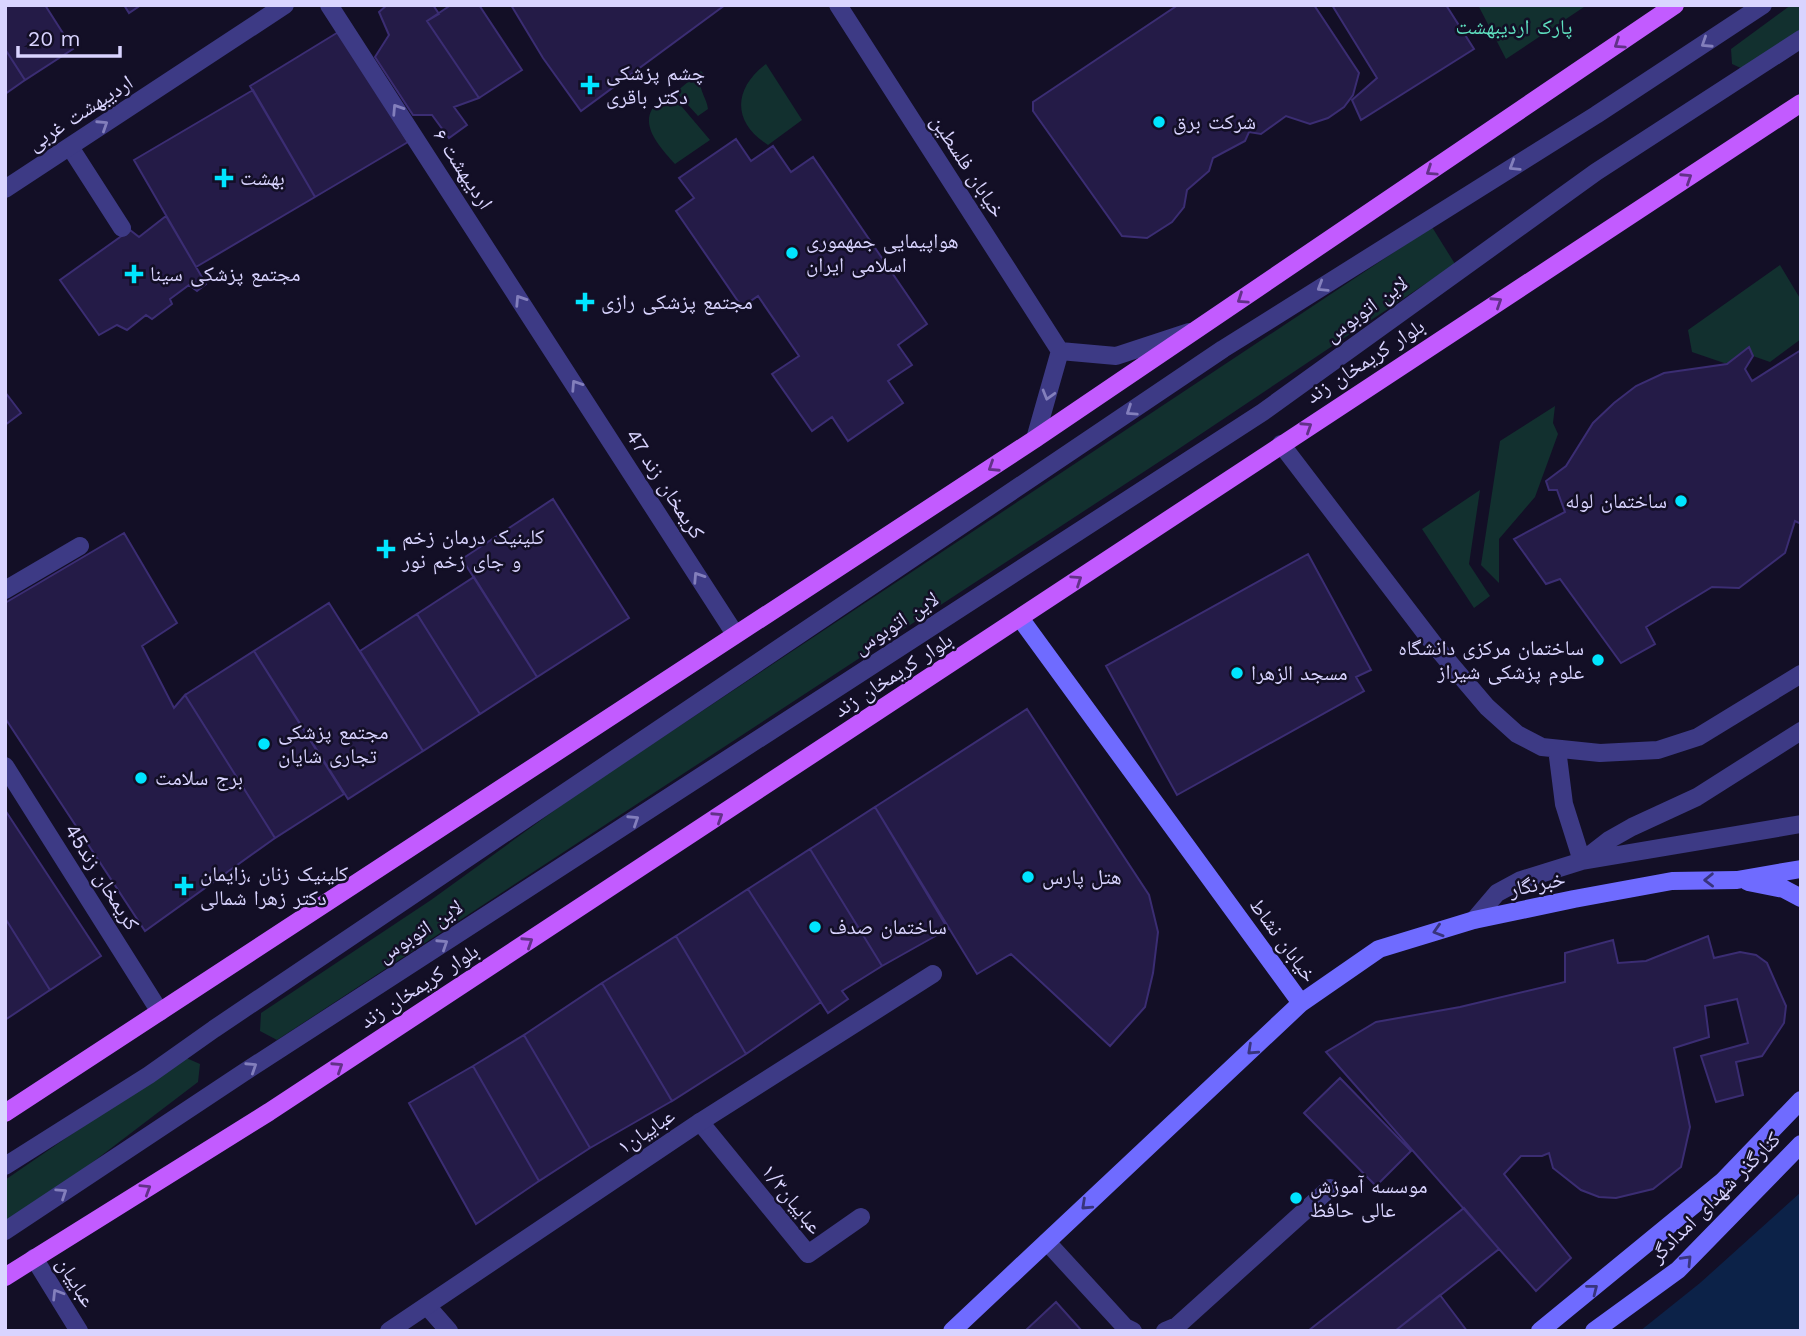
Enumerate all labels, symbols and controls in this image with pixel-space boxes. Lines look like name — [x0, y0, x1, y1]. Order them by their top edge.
scale bar — [18, 14, 119, 58]
park label: پارک اردیبهشت — [1455, 14, 1573, 39]
text: 20 m — [28, 26, 80, 51]
one-way arrow — [1614, 35, 1627, 48]
one-way arrow — [1700, 35, 1713, 48]
place label: چشم پزشکی دکتر باقری — [606, 60, 705, 109]
street label: اردیبهشت غربی — [22, 69, 138, 157]
marker: چشم پزشکی دکتر باقری — [580, 75, 600, 95]
one-way arrow — [392, 104, 405, 117]
place label: شرکت برق — [1173, 109, 1256, 135]
street label: خیابان فلسطین — [925, 110, 1011, 222]
marker: شرکت برق — [1151, 114, 1167, 130]
one-way arrow — [95, 120, 108, 133]
street label: ۶ اردیبهشت — [428, 124, 499, 214]
one-way arrow — [1509, 158, 1522, 171]
one-way arrow — [1426, 163, 1439, 175]
place label: بهشت — [240, 165, 285, 190]
marker: بهشت — [214, 168, 234, 188]
one-way arrow — [1680, 173, 1693, 186]
place label: هواپیمایی جمهموری اسلامی ایران — [806, 228, 959, 278]
marker: هواپیمایی جمهموری اسلامی ایران — [784, 245, 800, 261]
place label: مجتمع پزشکی سینا — [150, 261, 301, 287]
marker: مجتمع پزشکی سینا — [124, 264, 144, 284]
street label: لاین اتوبوس — [1319, 270, 1413, 348]
one-way arrow — [1316, 279, 1329, 292]
place label: مجتمع پزشکی رازی — [601, 289, 753, 315]
one-way arrow — [1237, 291, 1250, 304]
marker: مجتمع پزشکی رازی — [575, 292, 595, 312]
one-way arrow — [516, 295, 529, 308]
one-way arrow — [1489, 298, 1502, 310]
street label: بلوار کریمخان زند — [1301, 313, 1429, 408]
one-way arrow — [571, 380, 584, 393]
one-way arrow — [1042, 389, 1057, 401]
one-way arrow — [1126, 403, 1139, 415]
one-way arrow — [1299, 422, 1312, 435]
street label: 47 کریمخان زند — [621, 424, 710, 544]
one-way arrow — [987, 459, 1000, 472]
place label: ساختمان لوله — [1565, 488, 1667, 513]
marker: ساختمان لوله — [1673, 493, 1689, 509]
place label: کلینیک درمان زخم و جای زخم نور — [401, 524, 545, 575]
marker: کلینیک درمان زخم و جای زخم نور — [376, 539, 396, 559]
one-way arrow — [694, 572, 707, 585]
one-way arrow — [1069, 576, 1082, 589]
street label: لاین اتوبوس — [848, 586, 944, 660]
street label: بلوار کریمخان زند — [829, 627, 957, 722]
place label: ساختمان مرکزی دانشگاه علوم پزشکی شیراز — [1398, 635, 1584, 686]
marker: ساختمان مرکزی دانشگاه علوم پزشکی شیراز — [1590, 652, 1606, 668]
place label: مسجد الزهرا — [1251, 660, 1348, 685]
marker: مسجد الزهرا — [1229, 665, 1245, 681]
place label: مجتمع پزشکی تجاری شایان — [278, 719, 389, 768]
marker: مجتمع پزشکی تجاری شایان — [256, 736, 272, 752]
place label: برج سلامت — [155, 765, 243, 791]
marker: برج سلامت — [133, 770, 149, 786]
one-way arrow — [710, 813, 723, 825]
one-way arrow — [626, 815, 639, 828]
street label: کریمخان زند45 — [60, 819, 145, 935]
place label: کلینیک زنان ،زایمان دکتر زهرا شمالی — [200, 861, 349, 911]
place label: هتل پارس — [1042, 864, 1122, 890]
street label: خبرنگار — [1506, 865, 1567, 902]
marker: هتل پارس — [1020, 869, 1036, 885]
one-way arrow — [1703, 873, 1714, 888]
marker: کلینیک زنان ،زایمان دکتر زهرا شمالی — [174, 876, 194, 896]
street label: خیابان نشاط — [1245, 893, 1322, 987]
street label: لاین اتوبوس — [372, 894, 468, 968]
place label: ساختمان صدف — [829, 914, 947, 939]
marker: ساختمان صدف — [807, 919, 823, 935]
one-way arrow — [1432, 922, 1444, 937]
street label: بلوار کریمخان زند — [355, 938, 483, 1033]
one-way arrow — [520, 938, 533, 950]
one-way arrow — [435, 939, 448, 952]
one-way arrow — [1247, 1041, 1260, 1054]
one-way arrow — [330, 1062, 343, 1075]
one-way arrow — [244, 1063, 257, 1076]
street label: عباییان۱ — [612, 1102, 680, 1159]
street label: کنارگذر شهدای امدادگر — [1643, 1126, 1785, 1268]
street label: عباییان۱/۳ — [757, 1159, 828, 1239]
place label: موسسه آموزش عالی حافظ — [1310, 1173, 1428, 1223]
one-way arrow — [138, 1184, 151, 1197]
one-way arrow — [54, 1189, 67, 1201]
marker: موسسه آموزش عالی حافظ — [1288, 1190, 1304, 1206]
one-way arrow — [1081, 1197, 1094, 1210]
street label: عباییان — [51, 1252, 102, 1312]
one-way arrow — [1679, 1256, 1692, 1269]
one-way arrow — [1586, 1284, 1598, 1297]
one-way arrow — [52, 1289, 65, 1302]

